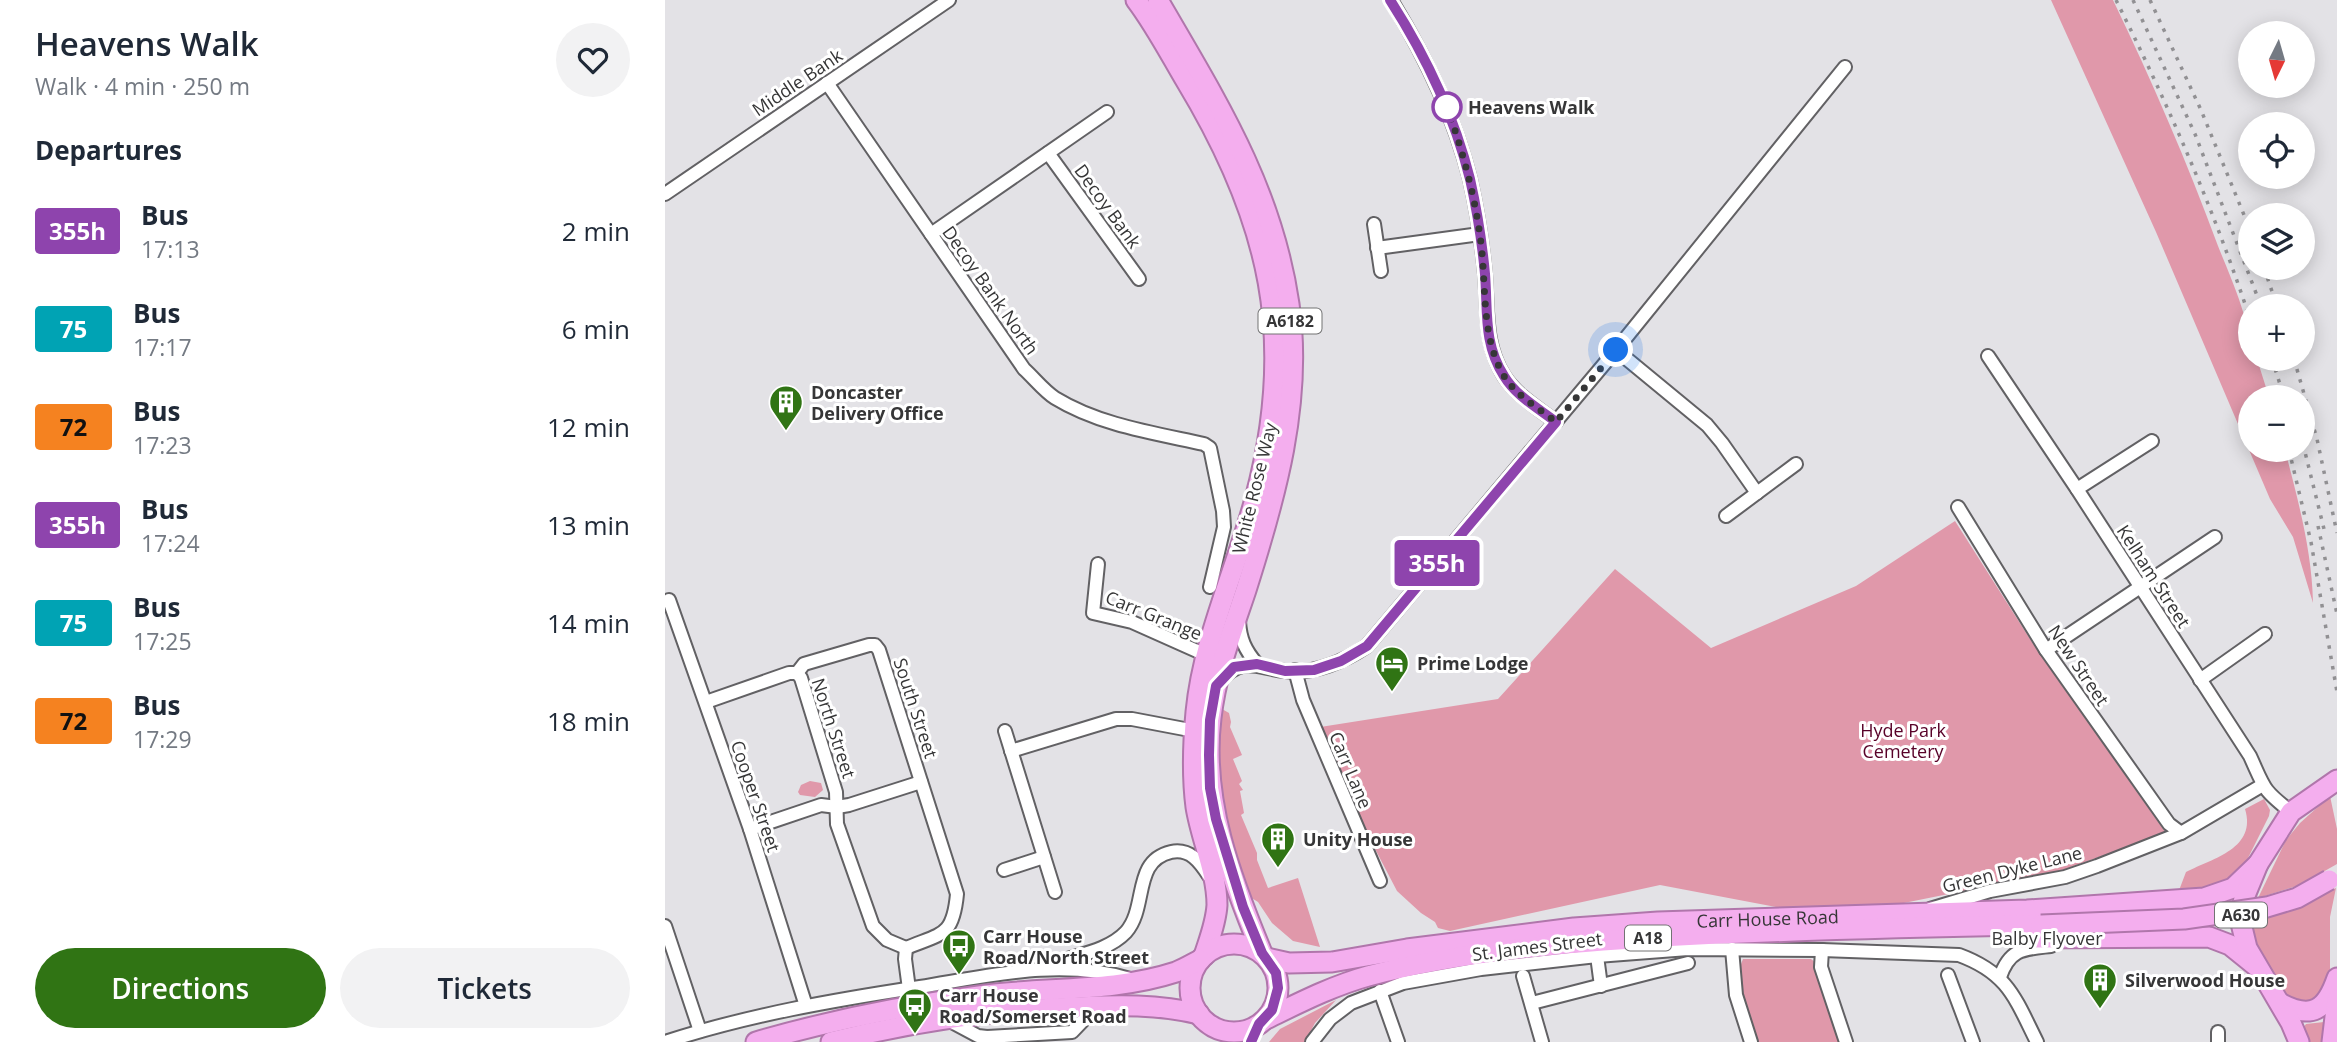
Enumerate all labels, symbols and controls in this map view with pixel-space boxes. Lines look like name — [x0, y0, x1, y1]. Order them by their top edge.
text: Heavens Walk — [35, 21, 259, 66]
north arrow — [2238, 21, 2315, 98]
map controls — [2238, 21, 2315, 462]
button: heart — [556, 23, 630, 97]
street label: Middle Bank — [747, 43, 847, 121]
text: Walk · 4 min · 250 m — [35, 70, 250, 102]
marker: Heavens Walk — [1432, 92, 1462, 122]
place label: Heavens Walk — [1468, 95, 1595, 119]
button: locate — [2238, 112, 2315, 189]
text: Departures — [35, 132, 182, 168]
street label: Decoy Bank — [1069, 159, 1147, 253]
text: Bus — [141, 197, 188, 233]
button: layers — [2238, 203, 2315, 280]
text: 2 min — [562, 213, 630, 249]
text: 355h — [49, 214, 106, 247]
street label: Decoy Bank North — [937, 221, 1045, 359]
text: 17:13 — [141, 233, 200, 265]
button: + — [2238, 294, 2315, 371]
text: Bus — [133, 295, 180, 331]
road number: A6182 — [1259, 308, 1321, 334]
text: 6 min — [562, 311, 630, 347]
text: 75 — [60, 312, 87, 345]
text: 17:17 — [133, 331, 192, 363]
your location — [1598, 332, 1633, 367]
place label: Doncaster Delivery Office — [811, 380, 944, 425]
building icon: Doncaster Delivery Office — [767, 383, 805, 432]
button: − — [2238, 385, 2315, 462]
text: Bus — [133, 393, 180, 429]
text: 12 min — [547, 409, 630, 445]
text: 72 — [60, 410, 87, 443]
street label: White Rose Way — [1226, 419, 1282, 556]
text: 17:23 — [133, 429, 192, 461]
text: Bus — [141, 491, 188, 527]
text: 13 min — [547, 507, 630, 543]
text: 355h — [49, 508, 106, 541]
street label: Kelham Street — [2112, 520, 2196, 632]
text: 17:24 — [141, 527, 200, 559]
line badge: 355h — [1388, 540, 1486, 586]
text: 355h — [1409, 546, 1465, 579]
street label: Carr Grange — [1102, 585, 1206, 645]
text: Bus — [133, 589, 180, 625]
text: 14 min — [547, 605, 630, 641]
text: 75 — [60, 606, 87, 639]
street label: New Street — [2043, 620, 2115, 710]
text: 17:25 — [133, 625, 192, 657]
hotel icon: Prime Lodge — [1373, 644, 1411, 693]
place label: Prime Lodge — [1417, 651, 1528, 675]
street label: South Street — [888, 655, 944, 761]
street label: North Street — [806, 675, 862, 781]
text: Bus — [133, 687, 180, 723]
text: 18 min — [547, 703, 630, 739]
text: 72 — [60, 704, 87, 737]
park label: Hyde Park Cemetery — [1860, 718, 1946, 763]
text: 17:29 — [133, 723, 192, 755]
street label: Carr Lane — [1324, 728, 1378, 812]
street label: Cooper Street — [726, 737, 786, 855]
building icon: Unity House — [1259, 820, 1297, 869]
place label: Unity House — [1303, 827, 1413, 851]
street label: Green Dyke Lane — [1940, 840, 2084, 898]
road number: A630 — [2215, 903, 2267, 928]
street label: Carr House Road — [1696, 904, 1839, 933]
place label: Carr House Road/North Street — [983, 924, 1149, 969]
street label: St. James Street — [1471, 926, 1603, 966]
road number: A18 — [1625, 926, 1671, 950]
street label: Balby Flyover — [1991, 926, 2103, 950]
bus stop icon: Carr House Road/North Street — [940, 927, 978, 976]
button: Directions — [35, 948, 326, 1028]
button: Tickets — [340, 948, 630, 1028]
building icon: Silverwood House — [2081, 961, 2119, 1010]
place label: Silverwood House — [2125, 968, 2285, 992]
place label: Carr House Road/Somerset Road — [939, 983, 1127, 1028]
bus stop icon: Carr House Road/Somerset Road — [896, 986, 934, 1035]

